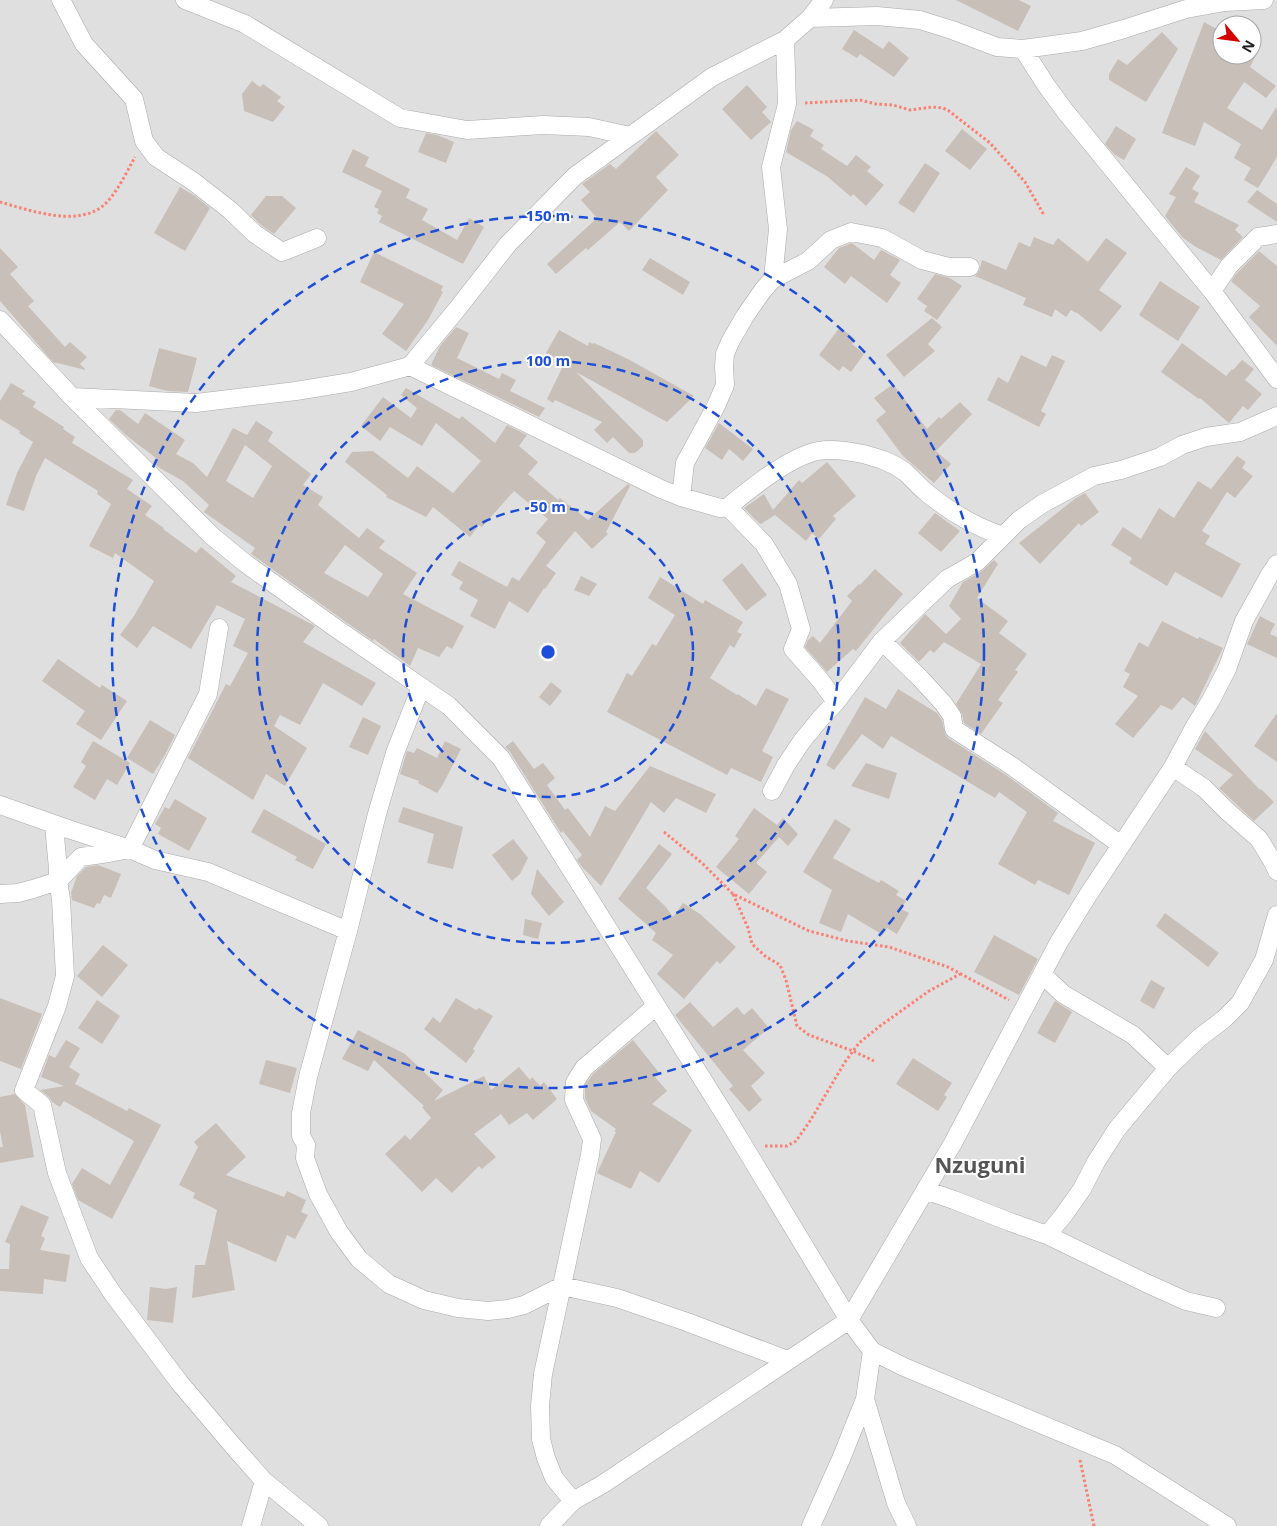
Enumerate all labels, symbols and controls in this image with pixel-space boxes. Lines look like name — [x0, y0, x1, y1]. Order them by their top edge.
north arrow — [1212, 15, 1262, 65]
text: N — [1238, 37, 1260, 56]
text: 150 m — [526, 205, 570, 225]
text: 100 m — [526, 350, 570, 370]
text: 50 m — [530, 496, 566, 516]
centre of rings — [539, 643, 557, 661]
district label: Nzuguni — [934, 1149, 1026, 1179]

